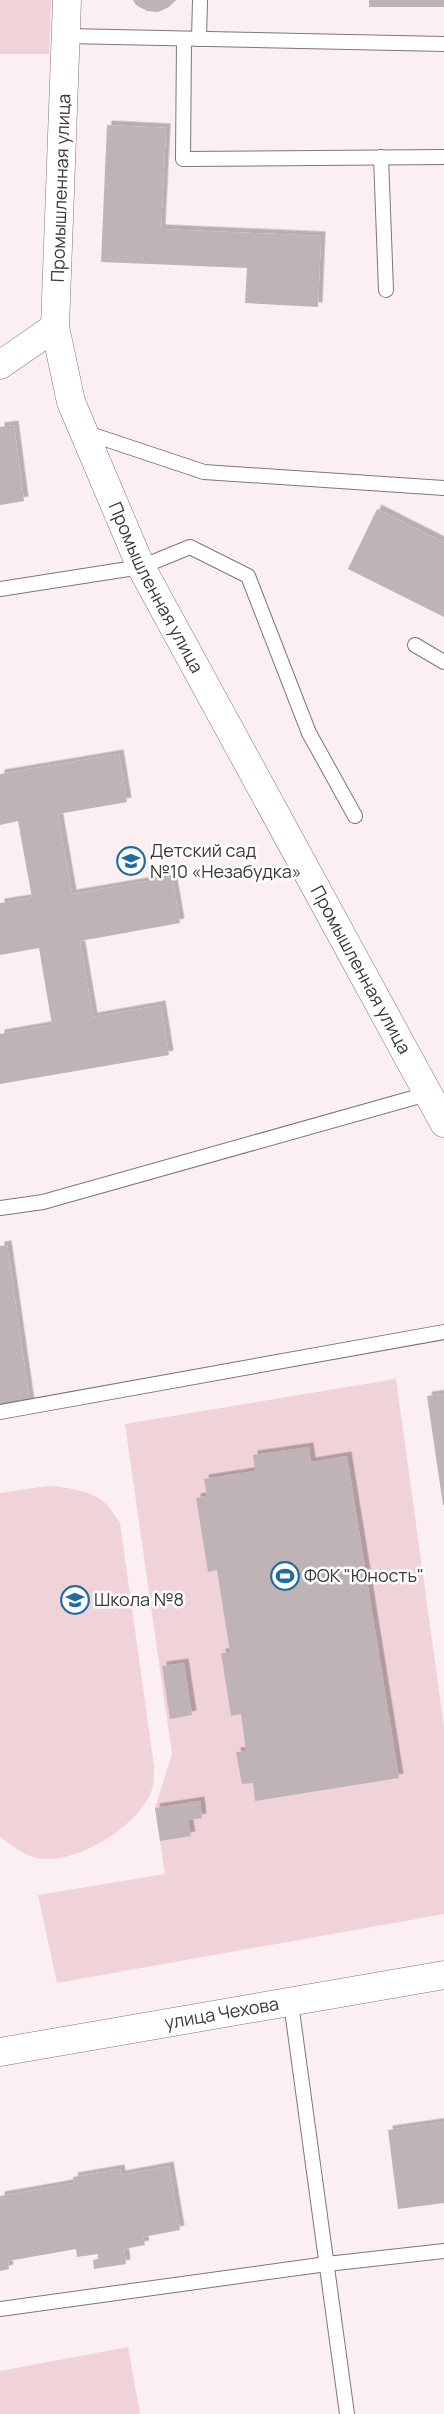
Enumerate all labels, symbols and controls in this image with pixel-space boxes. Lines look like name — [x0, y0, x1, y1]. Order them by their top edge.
street label: Промышленная улица — [45, 93, 75, 283]
street label: Промышленная улица — [104, 498, 209, 677]
place label: Детский сад №10 «Незабудка» — [150, 838, 301, 883]
school or university icon: Детский сад №10 «Незабудка» — [116, 846, 146, 876]
street label: Промышленная улица — [306, 881, 417, 1058]
sports icon: ФОК "Юность" — [270, 1561, 300, 1591]
place label: ФОК "Юность" — [304, 1563, 424, 1587]
school or university icon: Школа №8 — [60, 1585, 90, 1615]
place label: Школа №8 — [94, 1587, 184, 1611]
street label: улица Чехова — [162, 1991, 281, 2034]

